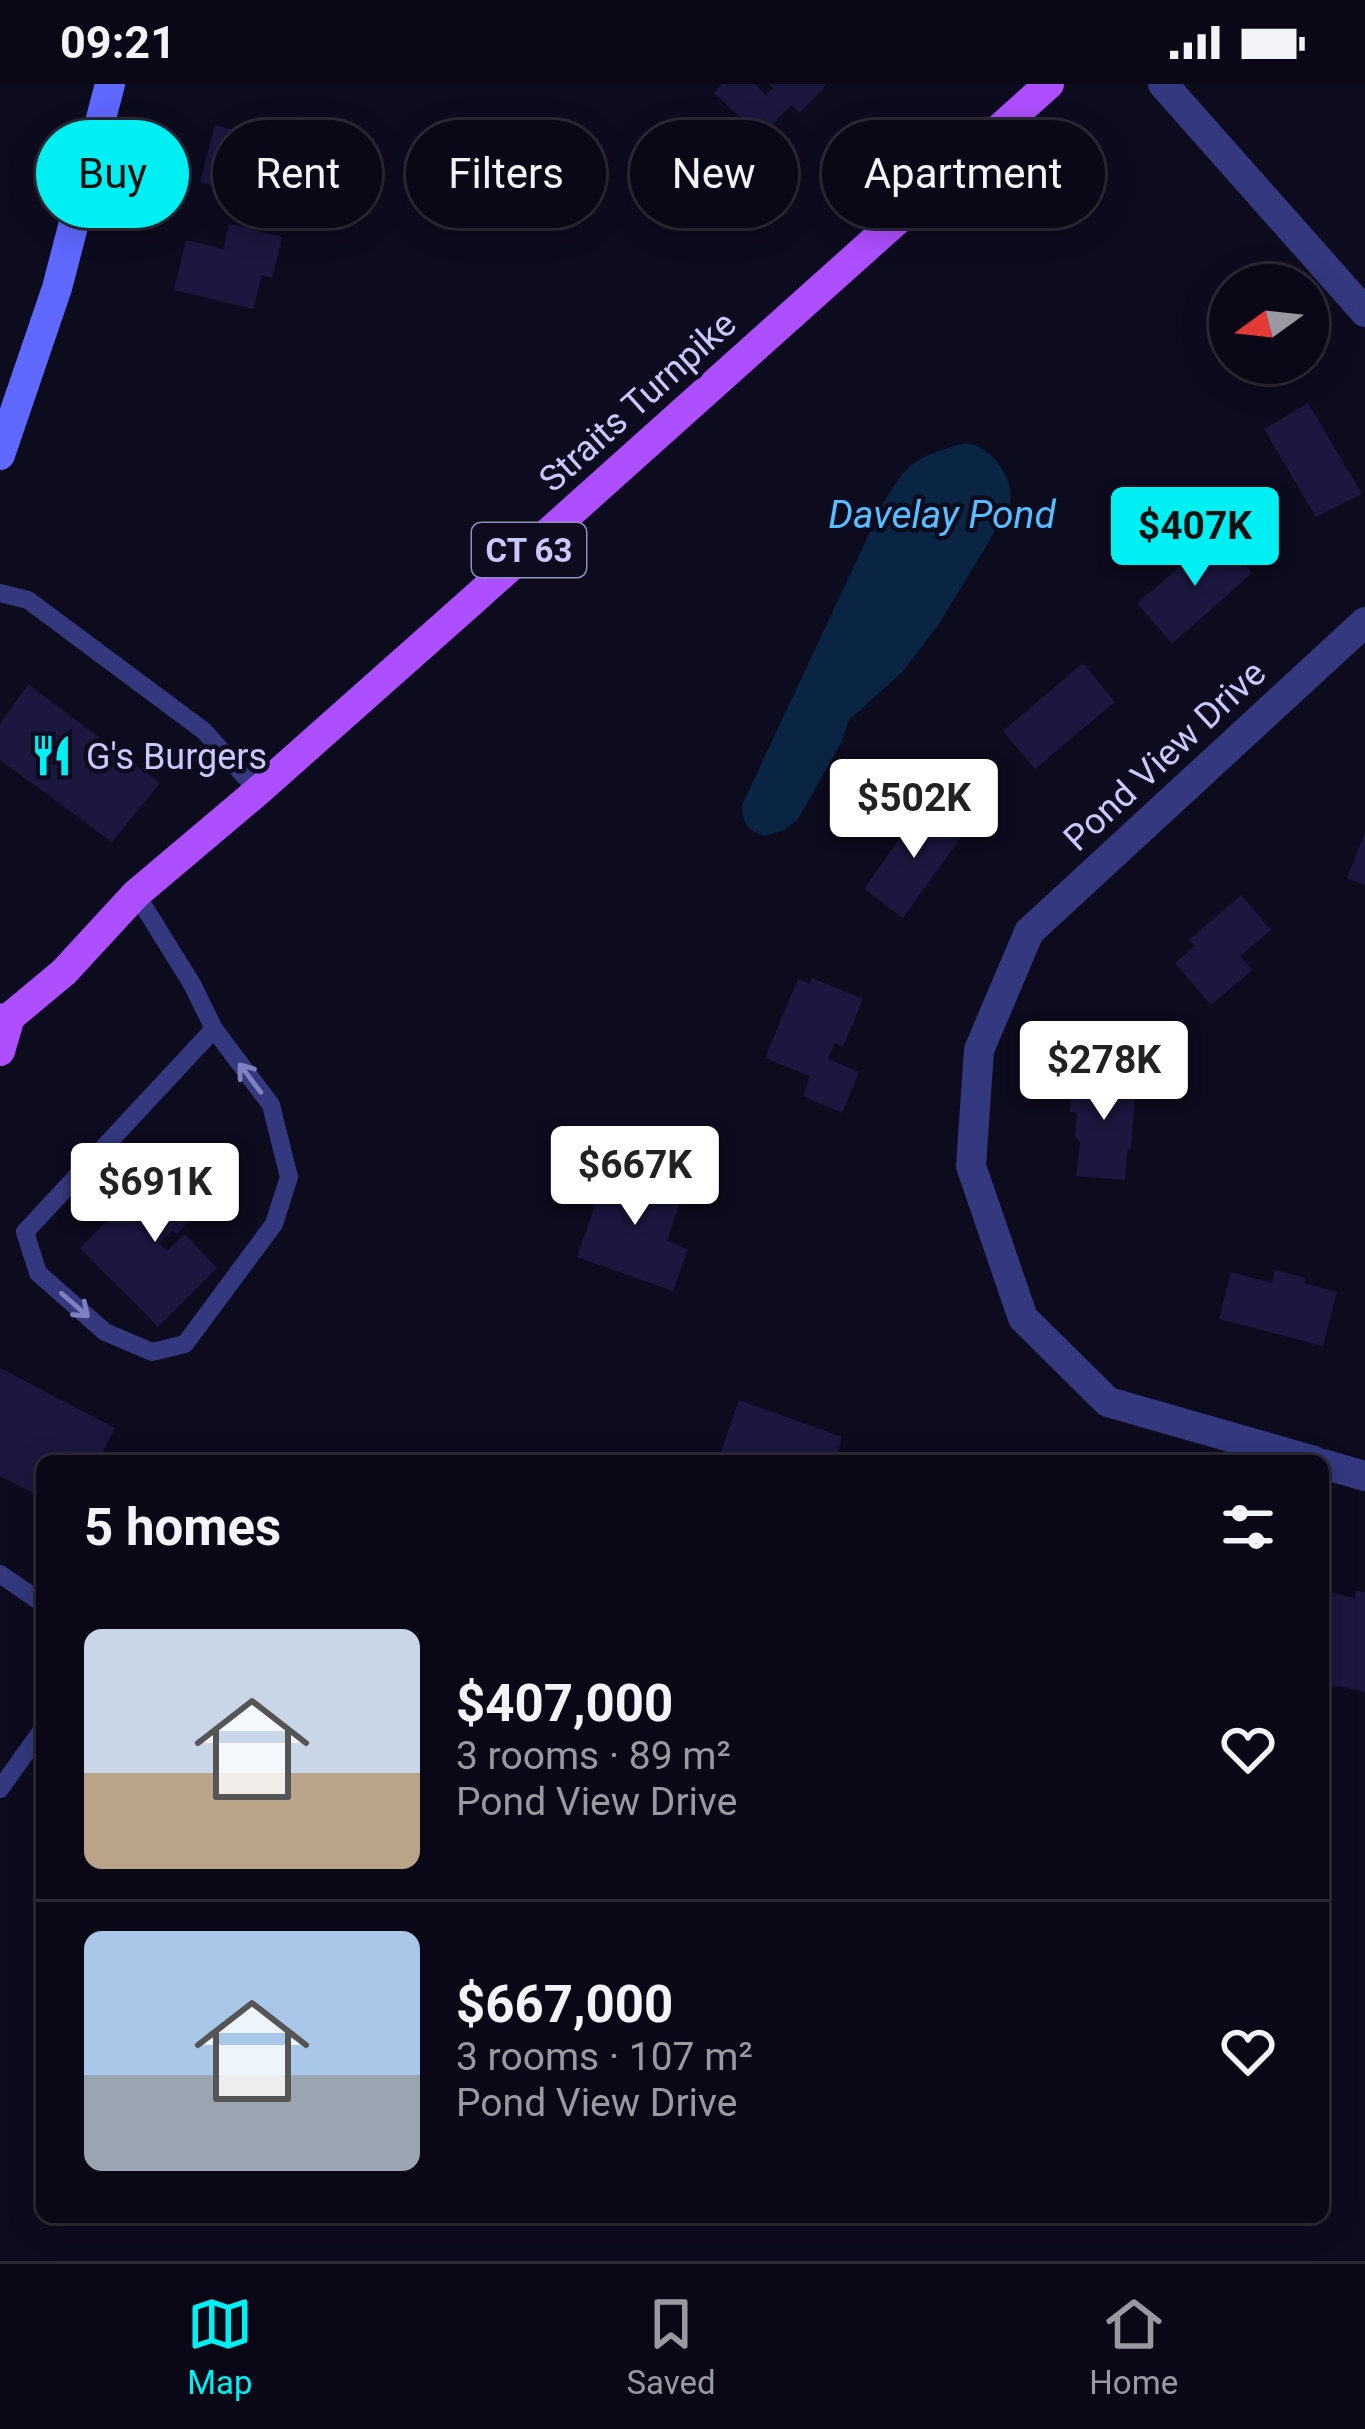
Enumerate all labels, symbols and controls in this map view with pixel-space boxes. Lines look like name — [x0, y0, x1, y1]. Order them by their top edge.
text: 09:21 — [60, 16, 176, 69]
chip: Buy — [36, 120, 189, 228]
chip: Rent — [213, 120, 382, 228]
chip: Filters — [406, 120, 606, 228]
chip: New — [630, 120, 798, 228]
chip: Apartment — [822, 120, 1105, 228]
north arrow — [1209, 264, 1329, 384]
map controls — [1209, 264, 1329, 384]
street label: Straits Turnpike — [531, 303, 744, 501]
pin: $407K — [1111, 487, 1279, 589]
water label: Davelay Pond — [828, 492, 1056, 538]
text: $407K — [1138, 503, 1252, 549]
road number: CT 63 — [472, 523, 586, 577]
street label: Pond View Drive — [1055, 652, 1274, 860]
restaurant icon: G's Burgers — [29, 733, 75, 779]
place label: G's Burgers — [86, 736, 267, 778]
pin: $502K — [830, 759, 998, 861]
text: $502K — [857, 775, 971, 821]
pin: $278K — [1020, 1021, 1188, 1123]
text: $278K — [1047, 1037, 1161, 1083]
one-way arrow — [238, 1062, 264, 1095]
pin: $667K — [551, 1126, 719, 1228]
text: $667K — [578, 1142, 692, 1188]
pin: $691K — [71, 1143, 239, 1245]
text: $691K — [98, 1159, 212, 1205]
one-way arrow — [59, 1291, 90, 1319]
icon: filters — [1215, 1494, 1281, 1560]
text: 5 homes — [84, 1498, 281, 1557]
text: $407,000 — [456, 1674, 673, 1733]
icon: home — [180, 1677, 324, 1821]
icon: heart — [1215, 1716, 1281, 1782]
text: 3 rooms · 89 m² — [456, 1733, 731, 1779]
text: Pond View Drive — [456, 1779, 737, 1825]
text: $667,000 — [456, 1975, 673, 2034]
icon: home — [180, 1979, 324, 2123]
icon: heart — [1215, 2018, 1281, 2084]
text: 3 rooms · 107 m² — [456, 2034, 753, 2080]
text: Pond View Drive — [456, 2080, 737, 2126]
tab: Map — [187, 2291, 253, 2402]
tab: Saved — [626, 2291, 716, 2402]
tab: Home — [1089, 2291, 1178, 2402]

